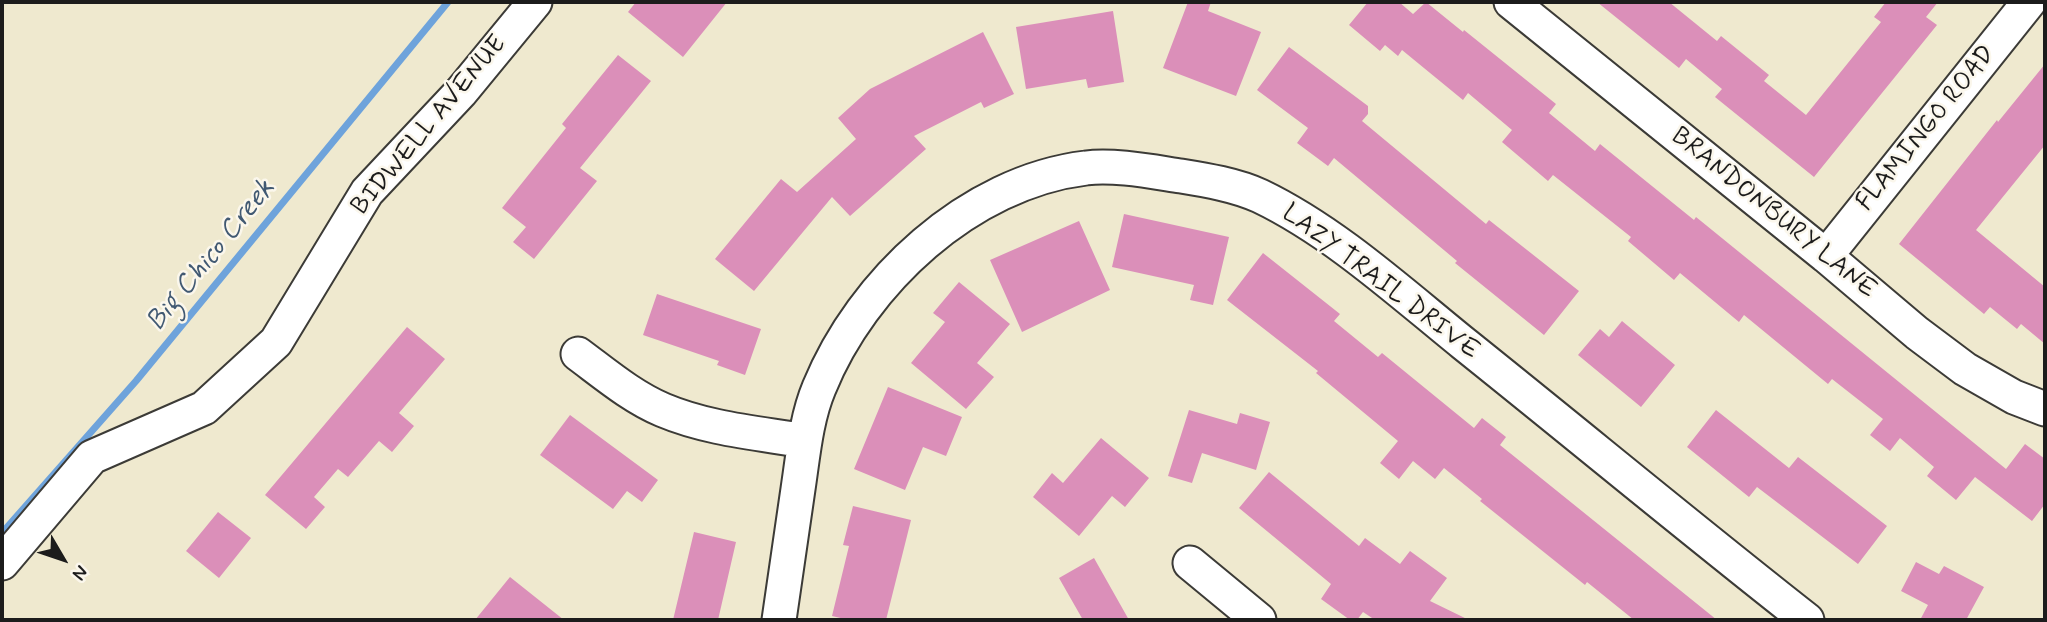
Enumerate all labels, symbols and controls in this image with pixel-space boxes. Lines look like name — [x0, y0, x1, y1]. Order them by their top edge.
street label: BIDWELL AVENUE — [346, 30, 514, 222]
street label: FLAMINGO ROAD — [1851, 40, 2003, 218]
street label: BRANDONBURY LANE — [1664, 122, 1882, 306]
water label: Big Chico Creek — [141, 173, 283, 339]
street label: LAZY TRAIL DRIVE — [1275, 199, 1485, 367]
north arrow — [28, 524, 98, 594]
text: N — [66, 560, 93, 585]

